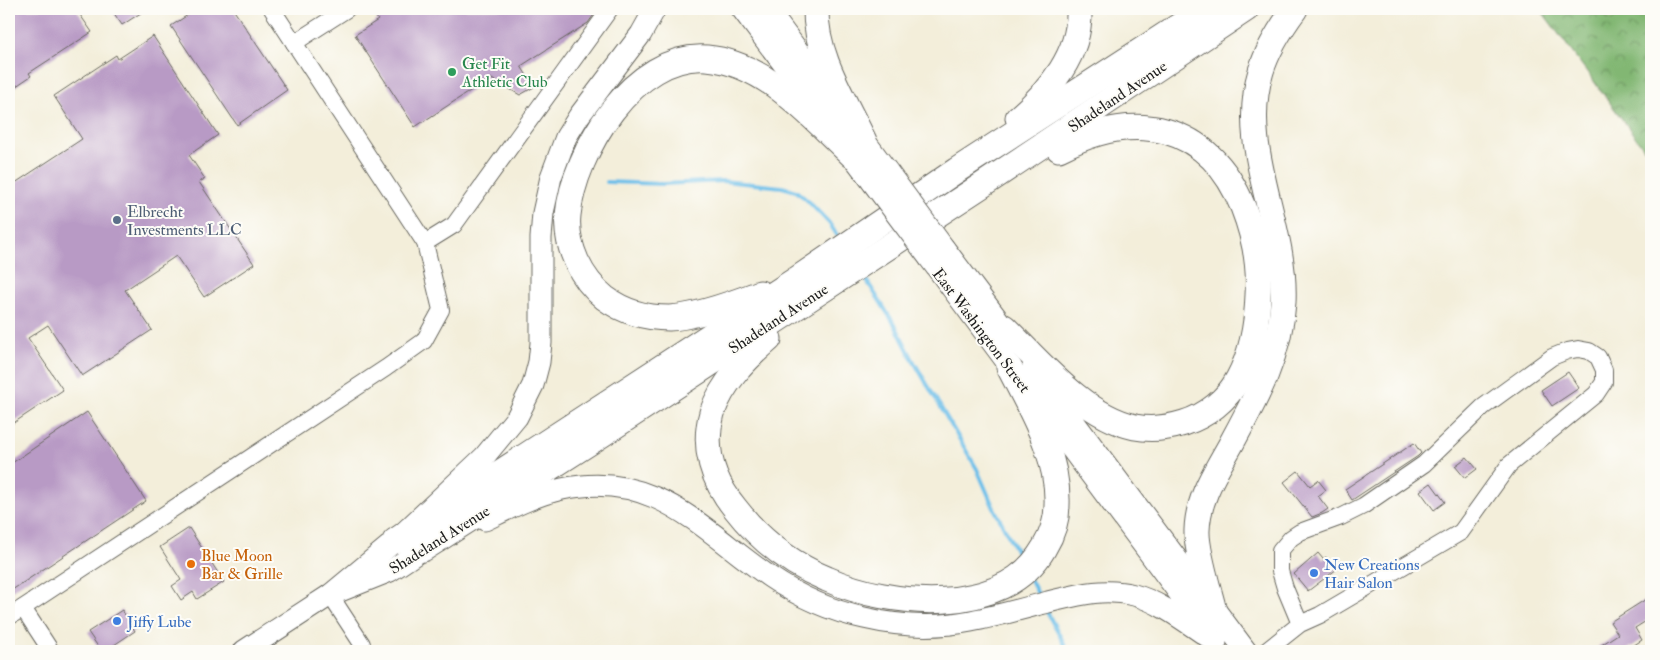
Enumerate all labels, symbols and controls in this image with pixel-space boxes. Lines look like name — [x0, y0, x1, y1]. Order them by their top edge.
place label: Get Fit Athletic Club — [461, 54, 548, 92]
street label: Shadeland Avenue — [1064, 56, 1171, 137]
marker: Get Fit Athletic Club — [446, 66, 458, 78]
place label: Elbrecht Investments LLC — [127, 202, 242, 240]
marker: Elbrecht Investments LLC — [111, 214, 123, 226]
street label: East Washington Street — [928, 264, 1035, 397]
street label: Shadeland Avenue — [725, 279, 832, 359]
street label: Shadeland Avenue — [386, 501, 494, 579]
place label: Blue Moon Bar & Grille — [201, 546, 283, 584]
place label: New Creations Hair Salon — [1324, 555, 1419, 593]
marker: Blue Moon Bar & Grille — [185, 558, 197, 570]
marker: New Creations Hair Salon — [1308, 567, 1320, 579]
place label: Jiffy Lube — [126, 612, 192, 633]
marker: Jiffy Lube — [111, 615, 123, 627]

